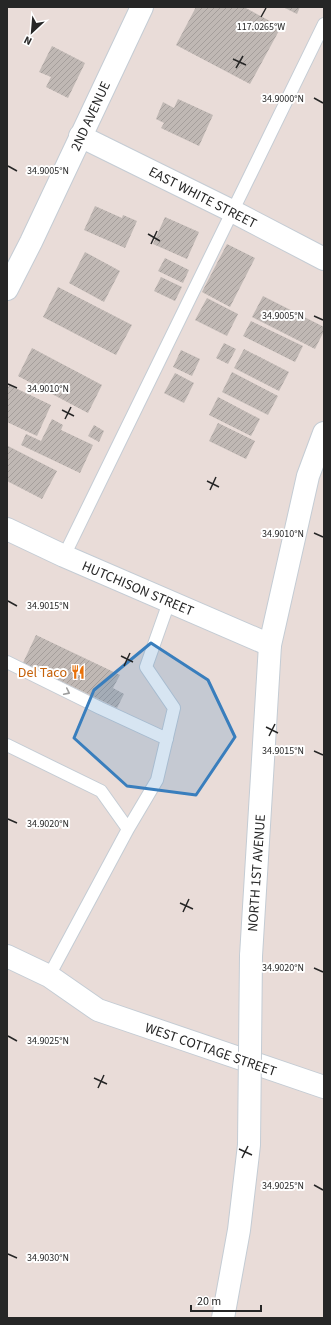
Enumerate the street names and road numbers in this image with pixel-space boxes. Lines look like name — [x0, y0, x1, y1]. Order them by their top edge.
street label: 2ND AVENUE — [66, 78, 116, 155]
street label: EAST WHITE STREET — [145, 162, 260, 234]
street label: HUTCHISON STREET — [79, 556, 197, 622]
street label: NORTH 1ST AVENUE — [243, 814, 271, 932]
street label: WEST COTTAGE STREET — [142, 1018, 280, 1082]

